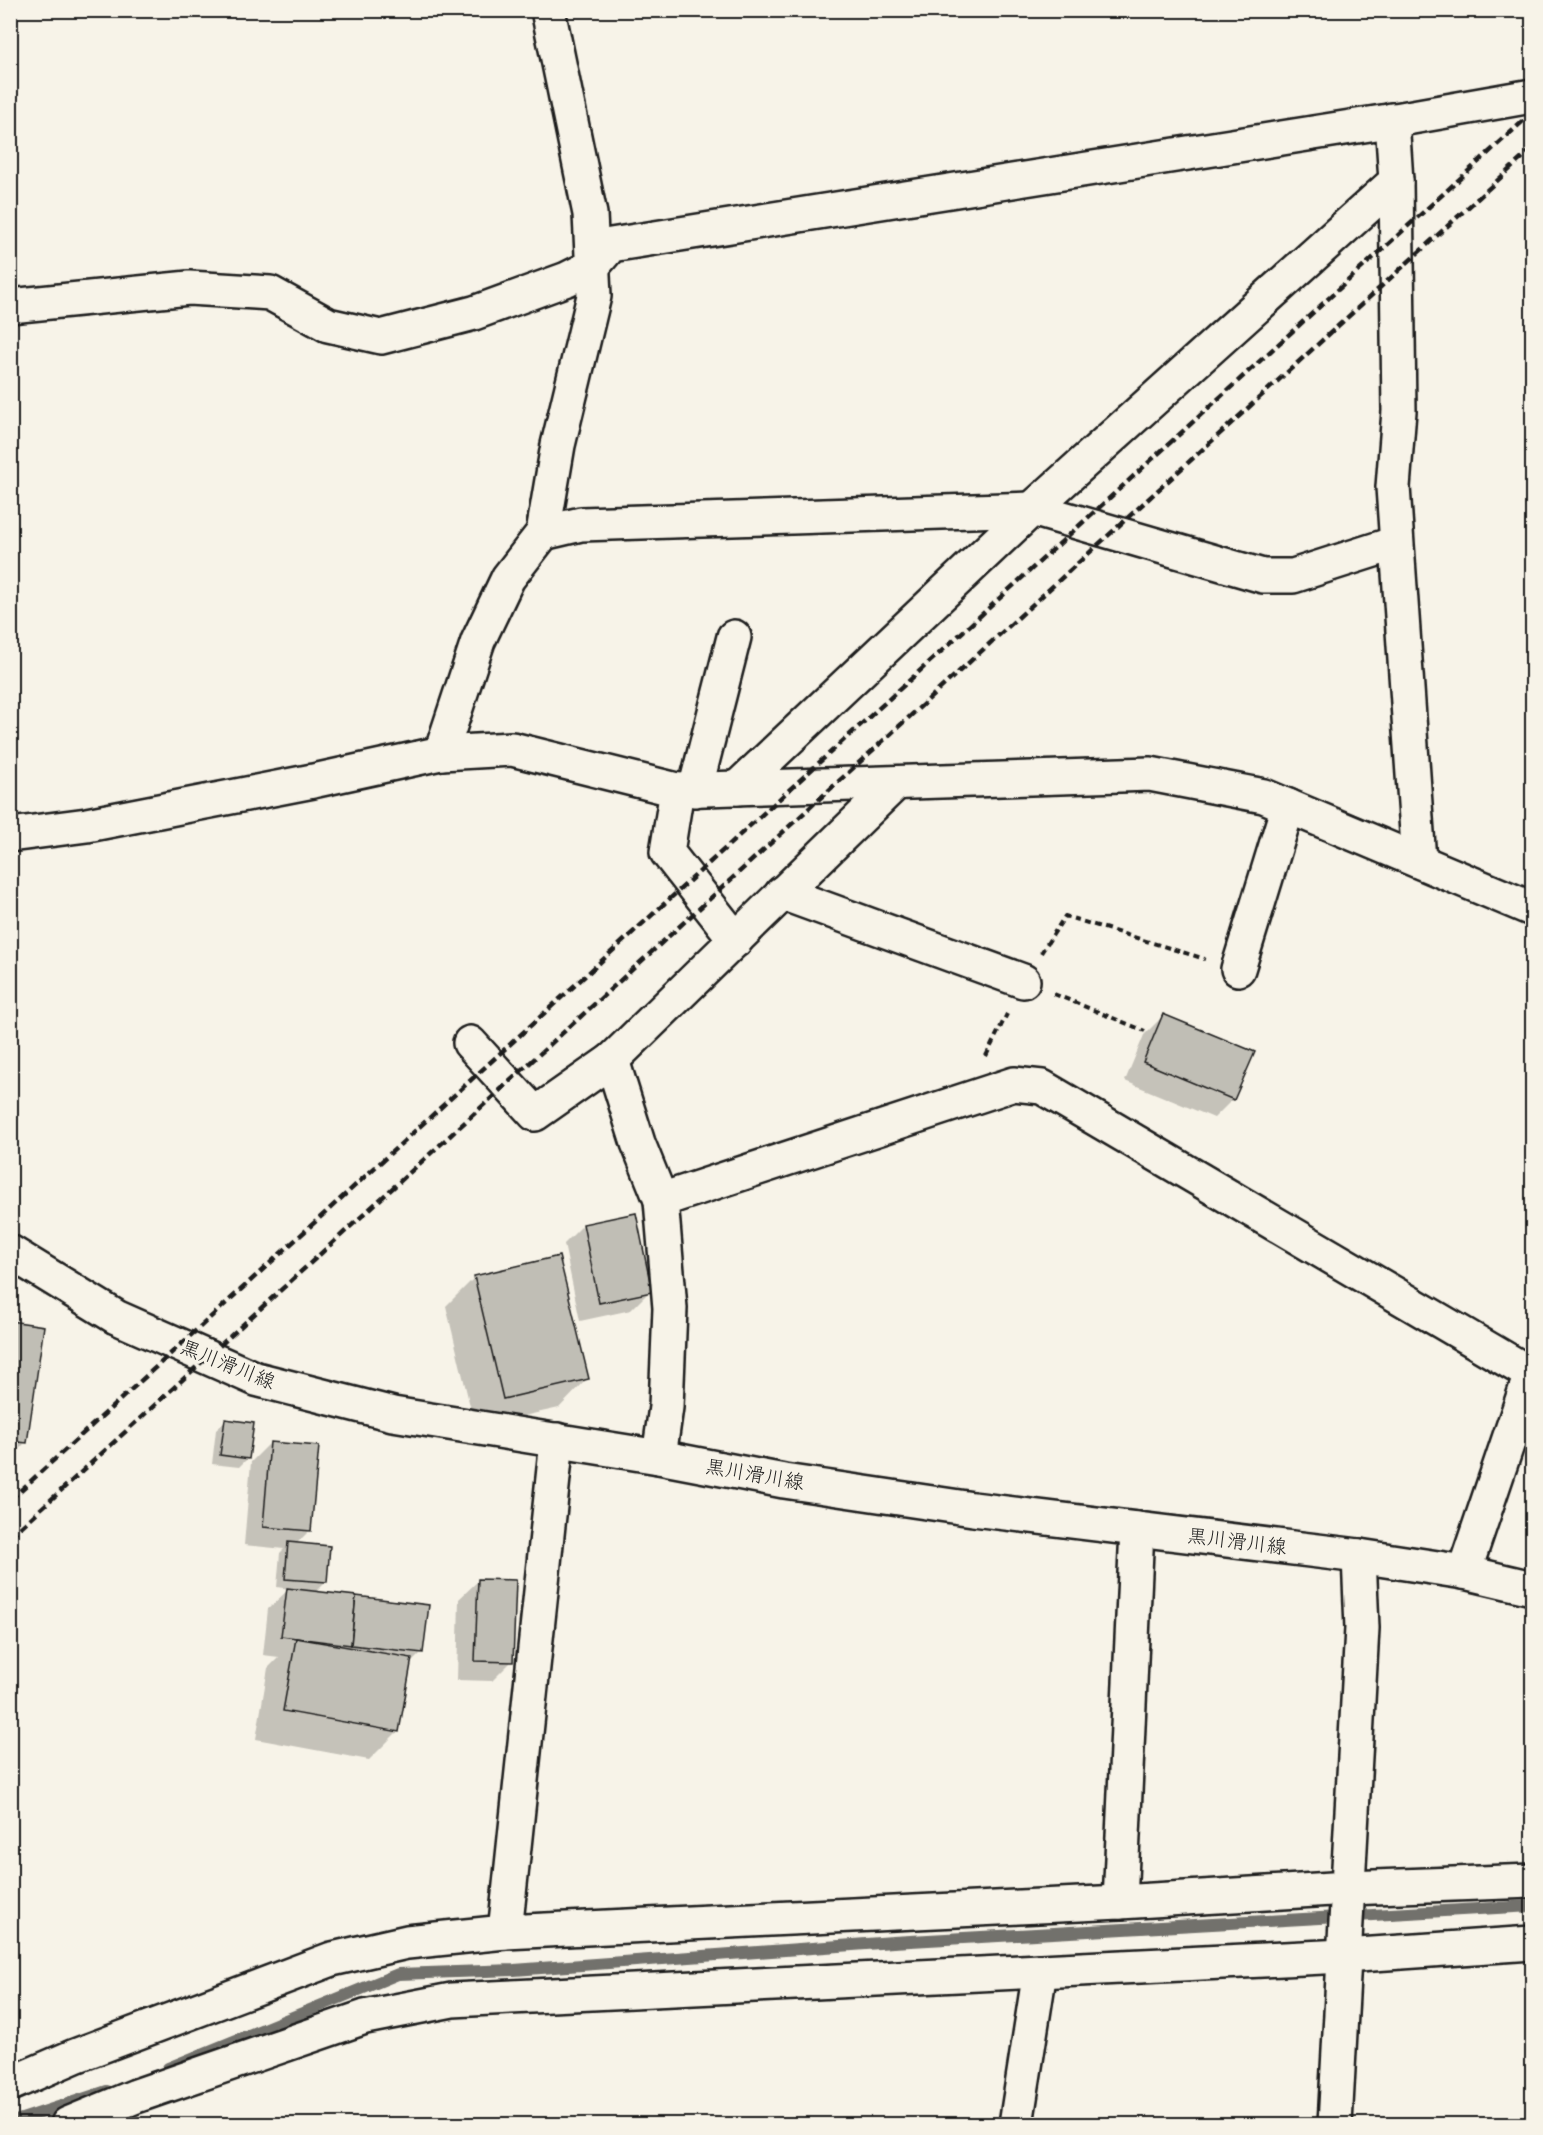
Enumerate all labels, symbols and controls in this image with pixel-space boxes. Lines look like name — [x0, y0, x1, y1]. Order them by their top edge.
street label: 黒川滑川線 — [177, 1335, 278, 1395]
street label: 黒川滑川線 — [704, 1454, 806, 1495]
street label: 黒川滑川線 — [1186, 1524, 1288, 1560]

